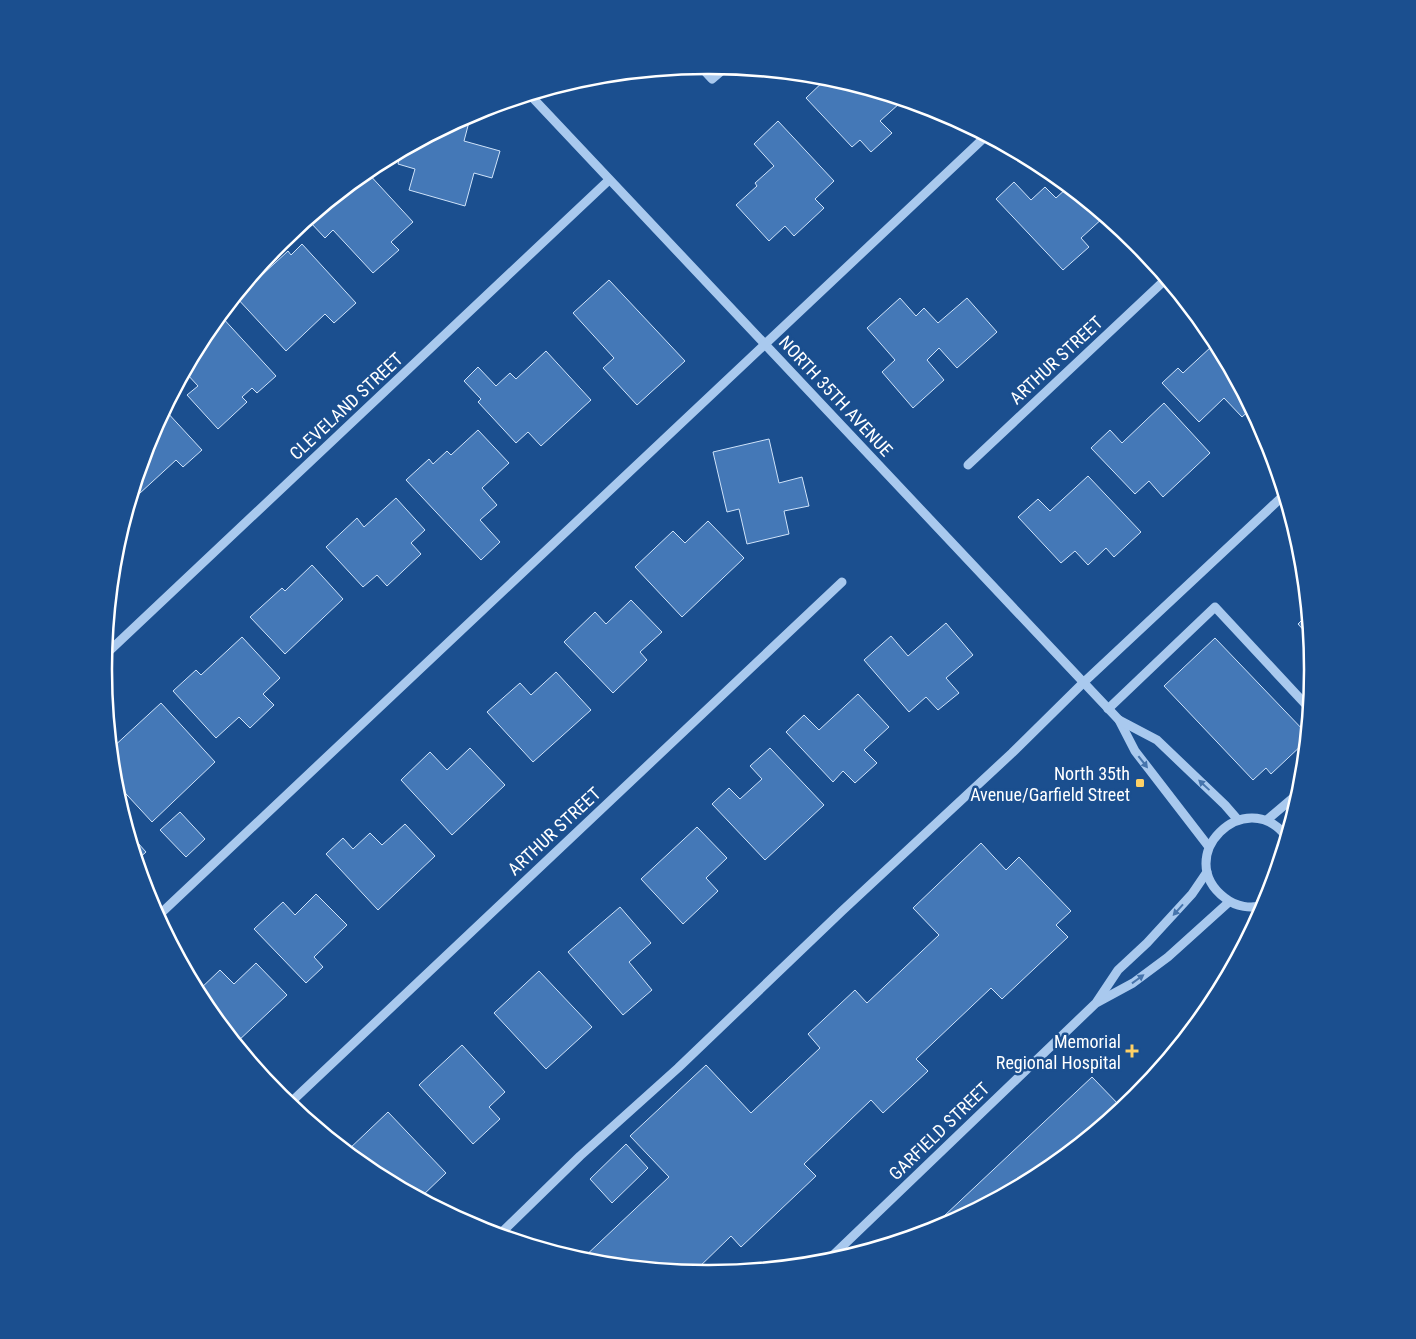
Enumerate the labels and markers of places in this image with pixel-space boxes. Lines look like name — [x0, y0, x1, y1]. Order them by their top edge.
place label: North 35th Avenue/Garfield Street — [970, 763, 1130, 805]
marker: North 35th Avenue/Garfield Street — [1134, 777, 1146, 789]
place label: Memorial Regional Hospital — [996, 1031, 1121, 1073]
marker: Memorial Regional Hospital — [1125, 1044, 1139, 1058]

